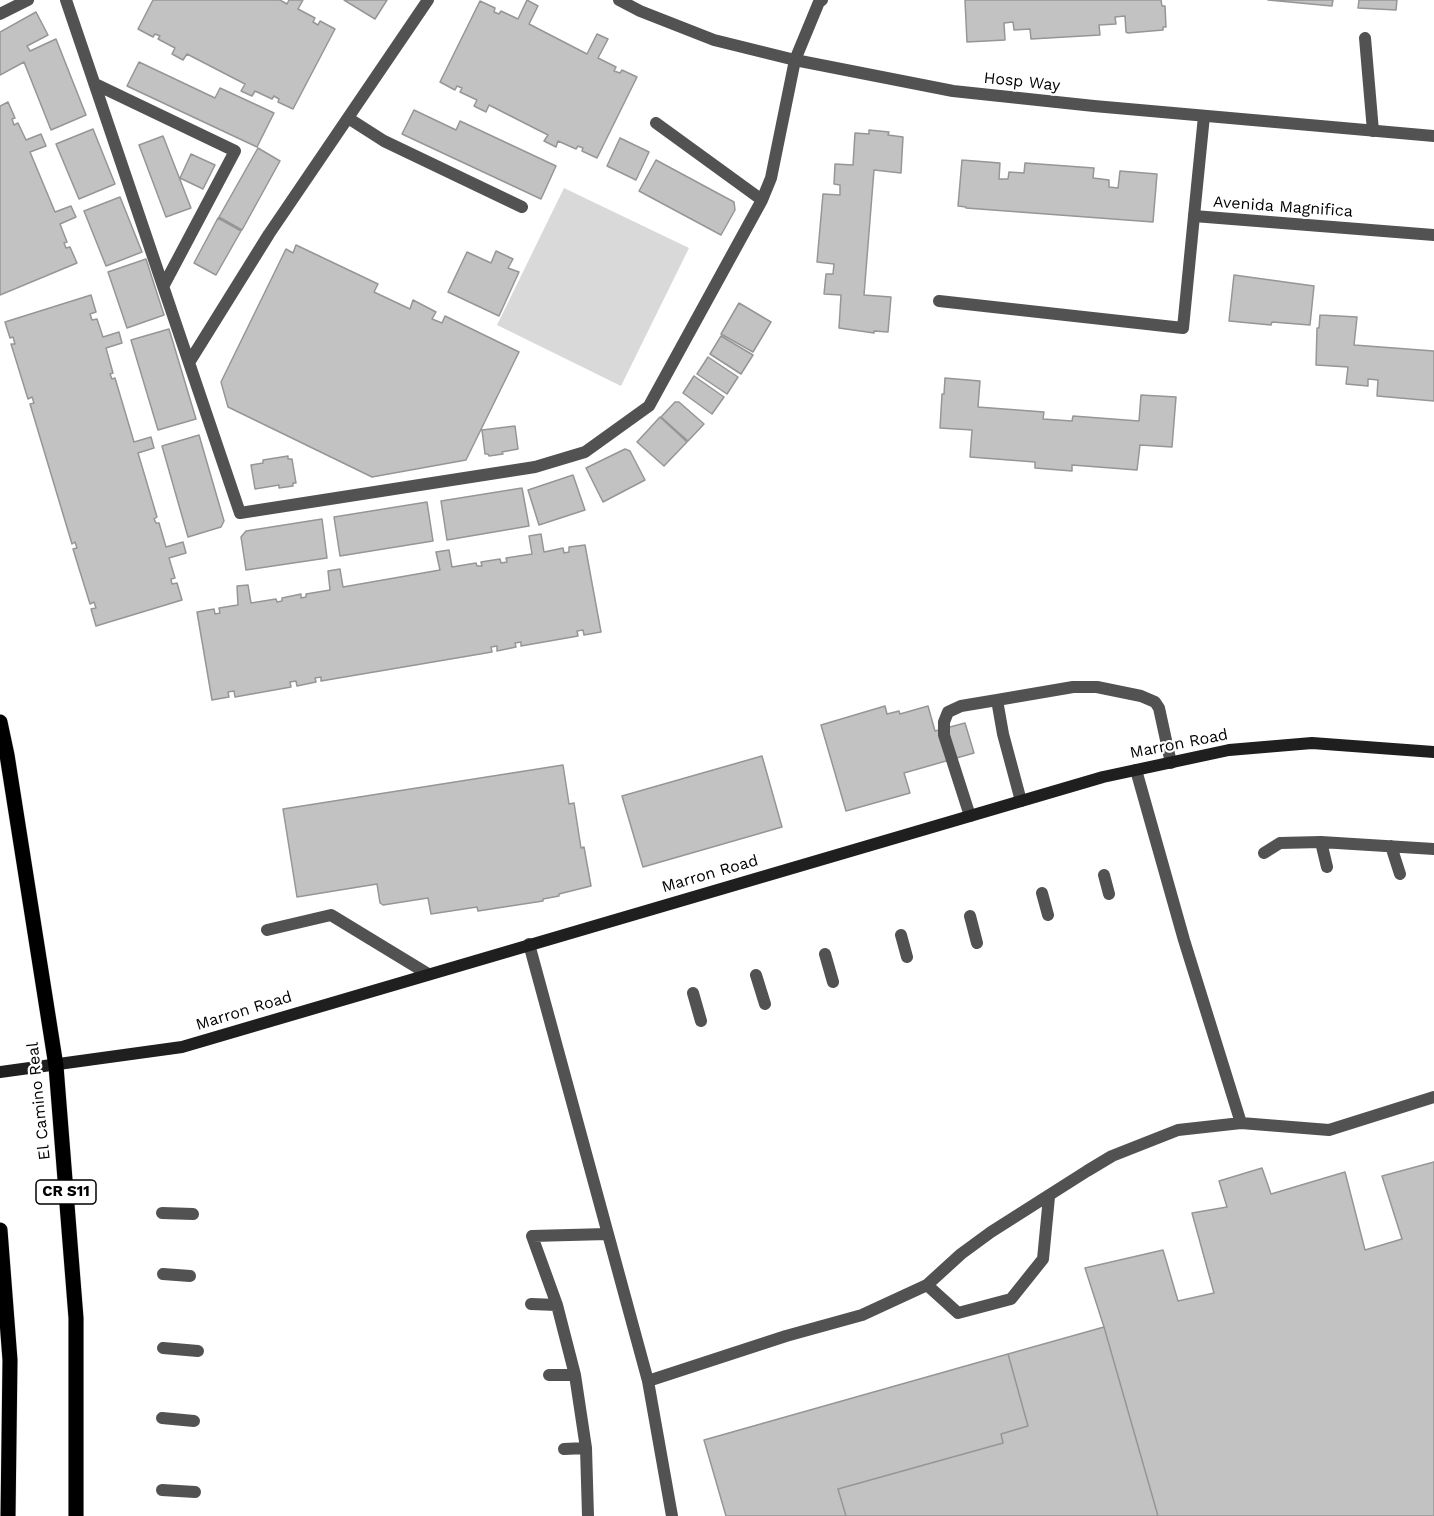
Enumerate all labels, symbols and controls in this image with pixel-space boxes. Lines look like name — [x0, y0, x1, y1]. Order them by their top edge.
street label: Hosp Way — [983, 68, 1061, 96]
street label: Avenida Magnifica — [1212, 193, 1354, 221]
street label: Marron Road — [1128, 725, 1230, 763]
street label: Marron Road — [660, 851, 760, 897]
street label: Marron Road — [194, 987, 294, 1035]
street label: El Camino Real — [23, 1041, 55, 1161]
road number: CR S11 — [36, 1180, 96, 1204]

